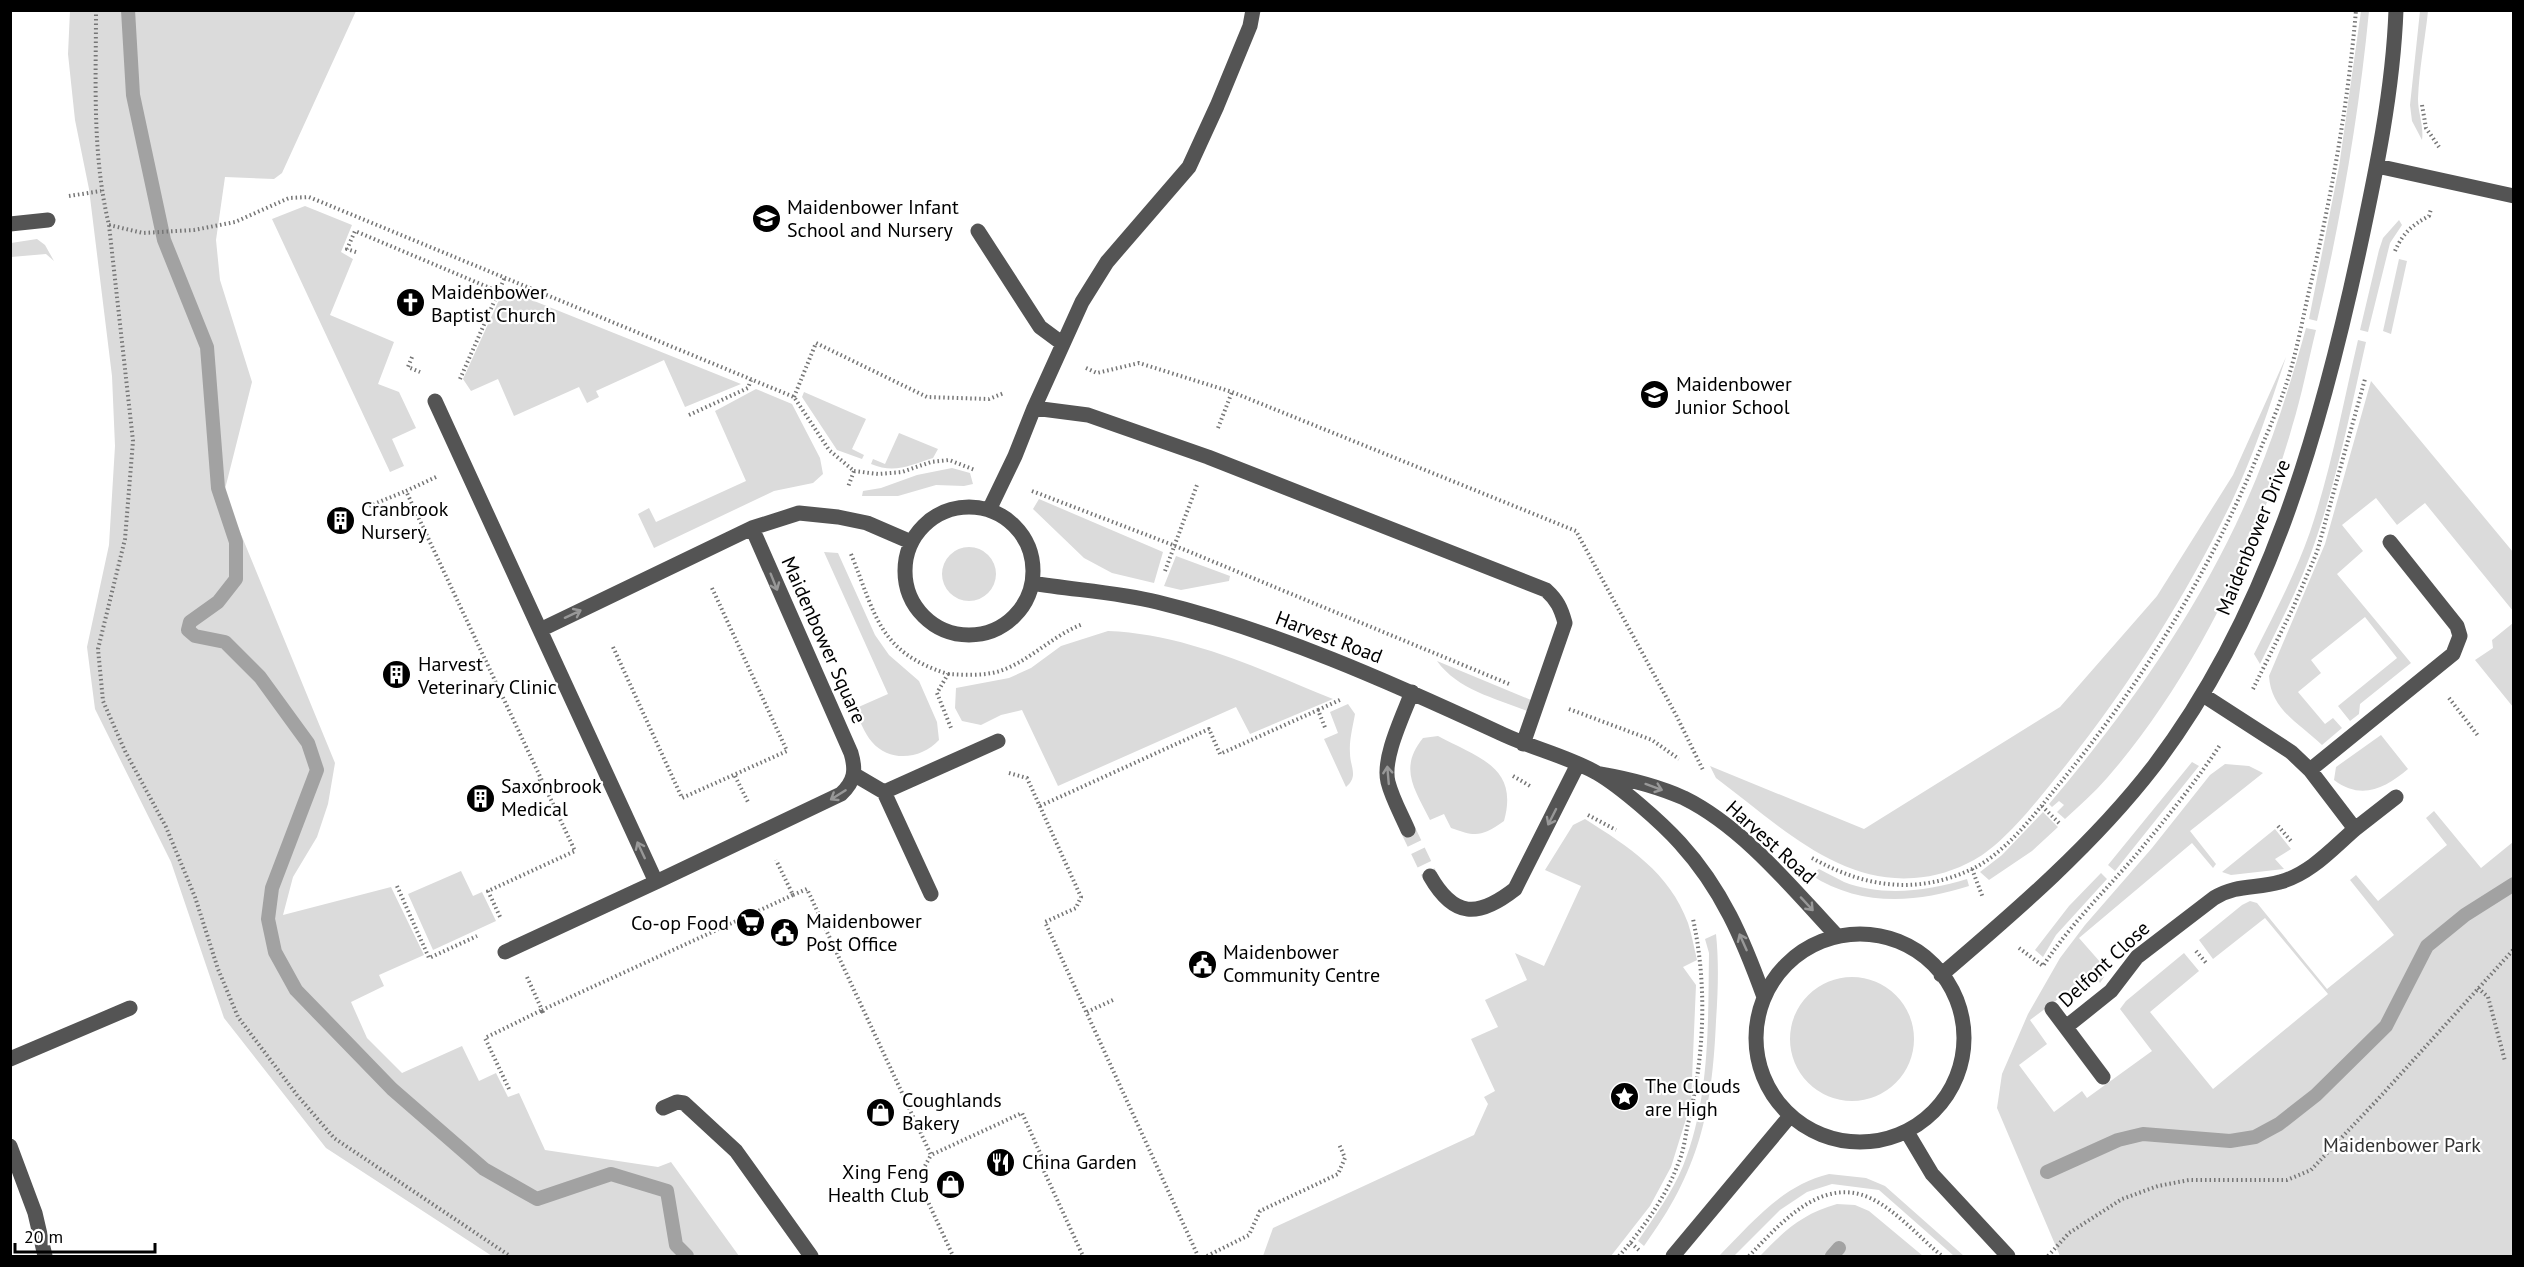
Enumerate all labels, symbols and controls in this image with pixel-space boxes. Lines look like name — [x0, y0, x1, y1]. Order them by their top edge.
place label: Maidenbower Infant School and Nursery — [787, 194, 959, 243]
school or university icon: Maidenbower Infant School and Nursery — [750, 202, 782, 234]
place label: Maidenbower Baptist Church — [431, 279, 556, 328]
church icon: Maidenbower Baptist Church — [394, 287, 426, 319]
place label: Maidenbower Junior School — [1675, 371, 1792, 420]
school or university icon: Maidenbower Junior School — [1639, 379, 1671, 411]
street label: Maidenbower Drive — [2210, 455, 2296, 619]
place label: Cranbrook Nursery — [361, 496, 449, 545]
building icon: Cranbrook Nursery — [324, 505, 356, 537]
street label: Maidenbower Square — [776, 552, 872, 728]
one-way arrow — [769, 573, 780, 591]
street label: Harvest Road — [1272, 605, 1386, 669]
one-way arrow — [564, 608, 582, 620]
place label: Harvest Veterinary Clinic — [417, 651, 557, 700]
building icon: Harvest Veterinary Clinic — [381, 659, 413, 691]
one-way arrow — [1382, 766, 1393, 786]
place label: Saxonbrook Medical — [501, 773, 602, 822]
building icon: Saxonbrook Medical — [464, 782, 496, 814]
one-way arrow — [1644, 783, 1663, 794]
one-way arrow — [830, 789, 847, 801]
street label: Harvest Road — [1720, 795, 1822, 889]
one-way arrow — [1546, 807, 1557, 825]
one-way arrow — [635, 841, 646, 859]
one-way arrow — [1800, 896, 1814, 911]
supermarket icon: Co-op Food — [734, 907, 766, 939]
place label: Maidenbower Post Office — [806, 908, 922, 957]
place label: Co-op Food — [631, 910, 729, 936]
street label: Delfont Close — [2053, 915, 2155, 1013]
public building icon: Maidenbower Post Office — [769, 916, 801, 948]
one-way arrow — [1736, 934, 1748, 952]
place label: Maidenbower Community Centre — [1223, 939, 1380, 988]
public building icon: Maidenbower Community Centre — [1186, 948, 1218, 980]
place label: The Clouds are High — [1645, 1073, 1740, 1122]
place icon: The Clouds are High — [1608, 1081, 1640, 1113]
place label: Coughlands Bakery — [902, 1087, 1002, 1136]
shop icon: Coughlands Bakery — [865, 1096, 897, 1128]
park label: Maidenbower Park — [2323, 1132, 2481, 1158]
restaurant icon: China Garden — [985, 1146, 1017, 1178]
place label: China Garden — [1022, 1149, 1137, 1175]
place label: Xing Feng Health Club — [828, 1159, 929, 1208]
shop icon: Xing Feng Health Club — [934, 1168, 966, 1200]
scale bar — [15, 1216, 154, 1254]
text: 20 m — [24, 1225, 63, 1248]

